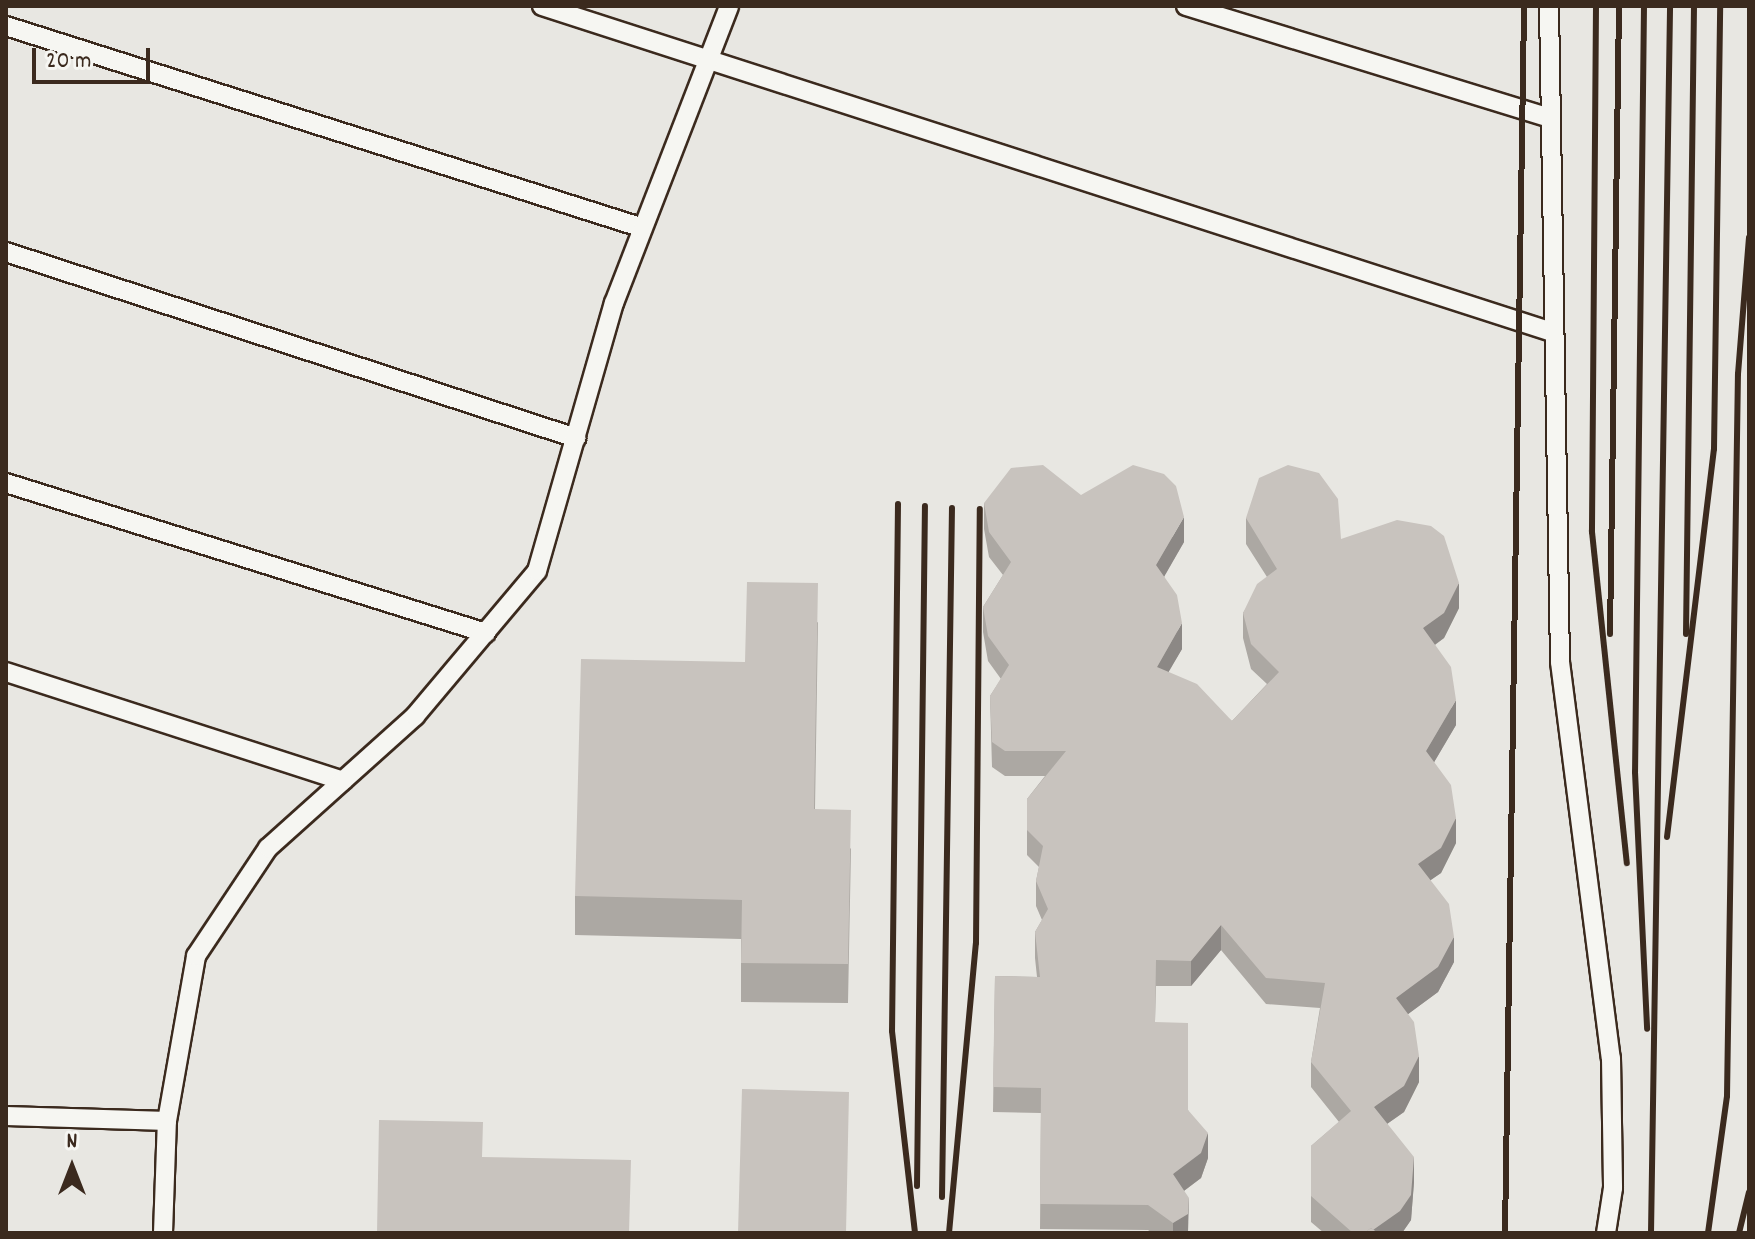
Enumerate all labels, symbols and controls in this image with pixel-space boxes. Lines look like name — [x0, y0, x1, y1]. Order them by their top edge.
scale bar — [36, 32, 154, 82]
text: 20 m — [46, 45, 92, 79]
north arrow — [32, 1127, 112, 1207]
text: N — [67, 1127, 77, 1158]

